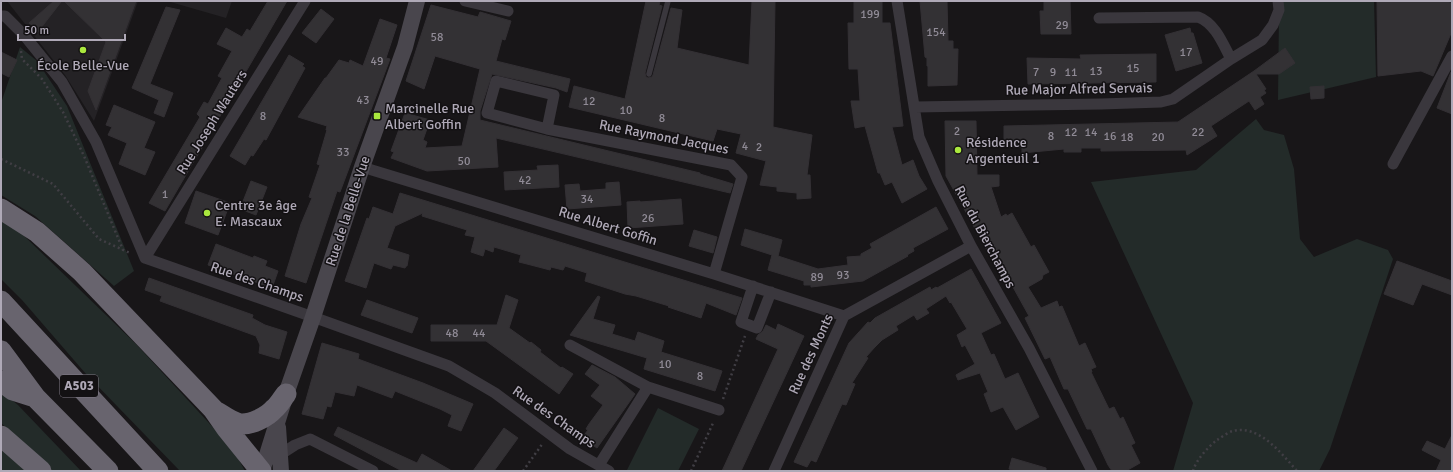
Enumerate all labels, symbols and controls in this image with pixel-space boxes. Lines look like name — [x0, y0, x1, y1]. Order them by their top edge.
house number: 199 — [860, 7, 880, 22]
scale bar — [18, 16, 125, 42]
house number: 29 — [1056, 18, 1068, 33]
text: 50 m — [24, 23, 49, 38]
house number: 154 — [926, 25, 946, 40]
house number: 58 — [431, 30, 443, 45]
marker: École Belle-Vue — [78, 45, 88, 55]
house number: 17 — [1180, 45, 1192, 60]
house number: 49 — [371, 54, 383, 69]
place label: École Belle-Vue — [37, 57, 129, 74]
house number: 15 — [1127, 61, 1139, 76]
house number: 13 — [1090, 64, 1102, 79]
house number: 7 — [1033, 65, 1039, 80]
house number: 9 — [1050, 65, 1056, 80]
house number: 11 — [1065, 65, 1077, 80]
street label: Rue Joseph Wauters — [173, 67, 251, 177]
street label: Rue Major Alfred Servais — [1005, 79, 1153, 99]
house number: 43 — [357, 93, 369, 108]
house number: 12 — [583, 94, 595, 109]
place label: Marcinelle Rue Albert Goffin — [385, 100, 474, 133]
house number: 10 — [620, 103, 632, 118]
house number: 8 — [260, 109, 266, 124]
marker: Marcinelle Rue Albert Goffin — [372, 111, 382, 121]
house number: 8 — [659, 111, 665, 126]
street label: Rue Raymond Jacques — [598, 116, 730, 158]
house number: 2 — [954, 124, 960, 139]
house number: 12 — [1065, 125, 1077, 140]
house number: 14 — [1085, 125, 1098, 140]
house number: 22 — [1192, 125, 1204, 140]
house number: 8 — [1048, 129, 1054, 144]
house number: 16 — [1104, 129, 1116, 144]
house number: 18 — [1121, 130, 1133, 145]
house number: 20 — [1152, 130, 1164, 145]
place label: Résidence Argenteuil 1 — [966, 134, 1040, 167]
house number: 4 — [742, 139, 749, 154]
house number: 2 — [756, 140, 762, 155]
house number: 33 — [337, 145, 349, 160]
marker: Résidence Argenteuil 1 — [953, 145, 963, 155]
street label: Rue de la Belle-Vue — [322, 154, 374, 268]
house number: 50 — [458, 154, 470, 169]
house number: 42 — [519, 173, 531, 188]
street label: Rue du Bierchamps — [951, 183, 1019, 291]
house number: 1 — [162, 187, 168, 202]
house number: 34 — [581, 192, 594, 207]
place label: Centre 3e âge E. Mascaux — [215, 197, 297, 230]
street label: Rue Albert Goffin — [557, 203, 659, 249]
marker: Centre 3e âge E. Mascaux — [202, 208, 212, 218]
house number: 26 — [642, 211, 654, 226]
street label: Rue des Champs — [208, 258, 306, 306]
house number: 93 — [837, 268, 849, 283]
house number: 89 — [811, 270, 823, 285]
street label: Rue des Monts — [785, 311, 837, 397]
house number: 48 — [446, 326, 458, 341]
house number: 44 — [473, 326, 486, 341]
house number: 10 — [659, 357, 671, 372]
house number: 8 — [697, 369, 703, 384]
road number: A503 — [60, 375, 98, 397]
street label: Rue des Champs — [509, 382, 599, 452]

